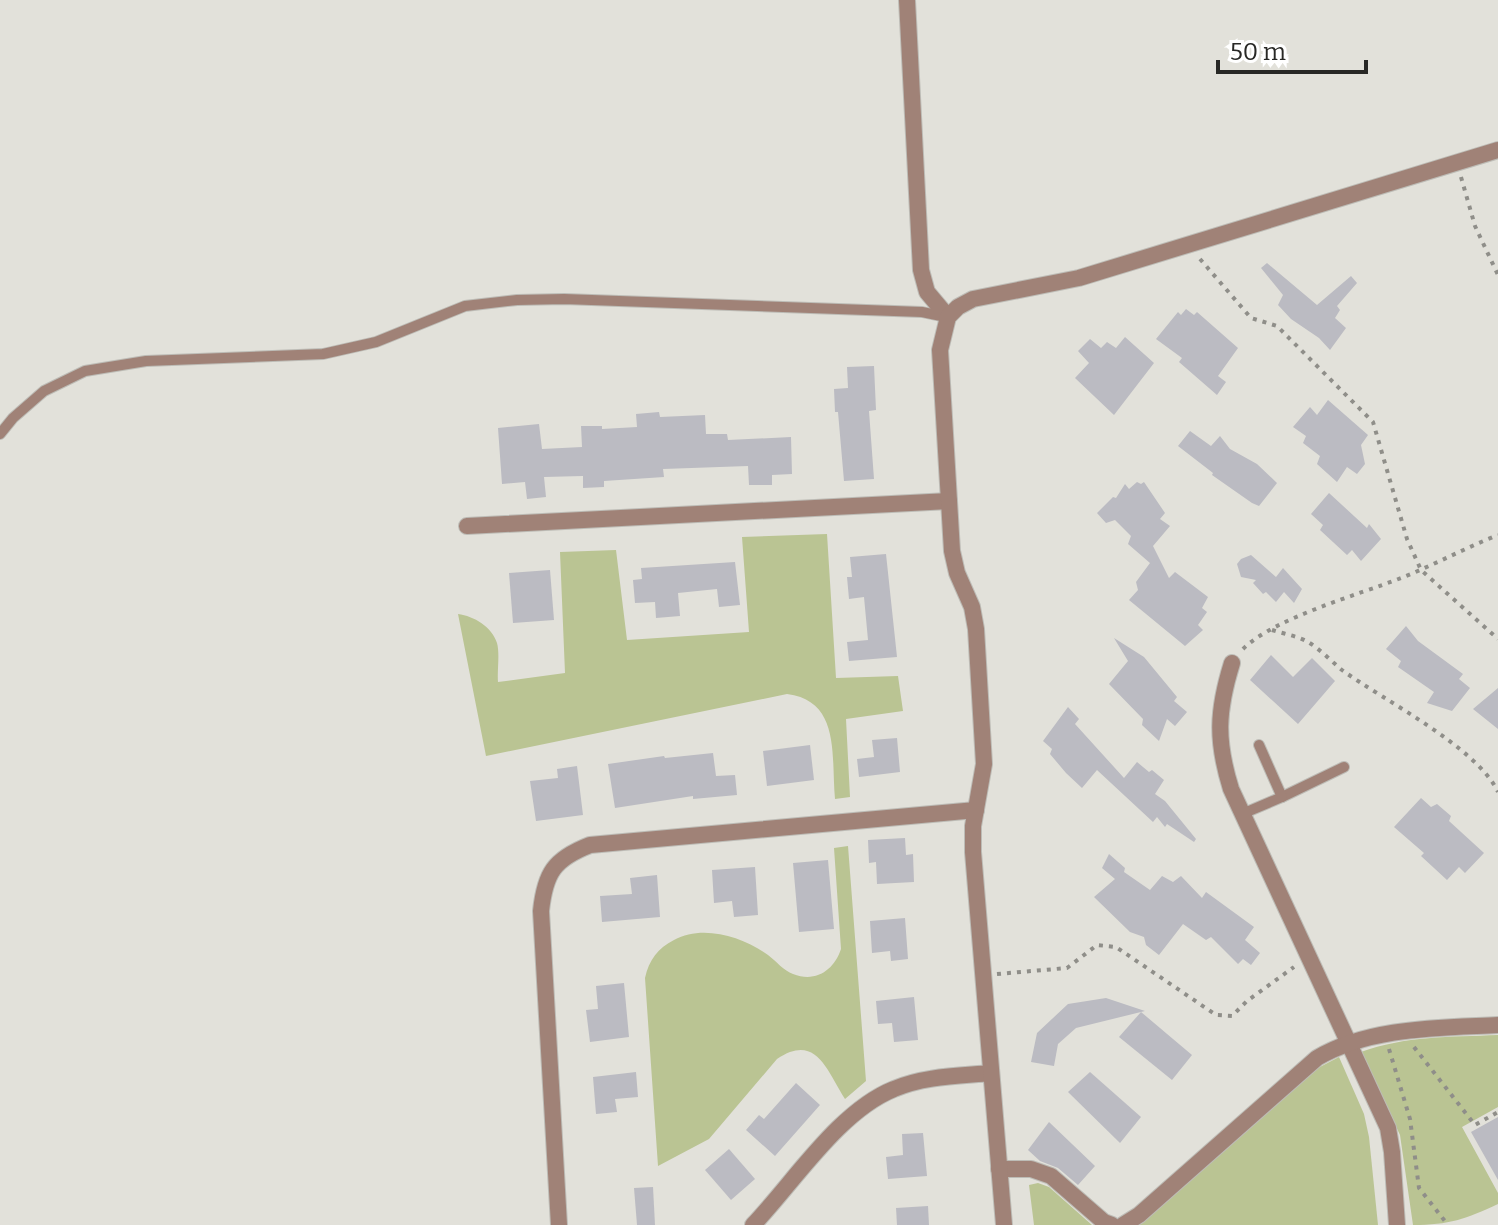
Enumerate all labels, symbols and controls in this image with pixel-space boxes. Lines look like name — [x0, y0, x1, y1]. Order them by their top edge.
scale bar — [1218, 24, 1366, 74]
text: 50 m — [1230, 38, 1286, 66]

